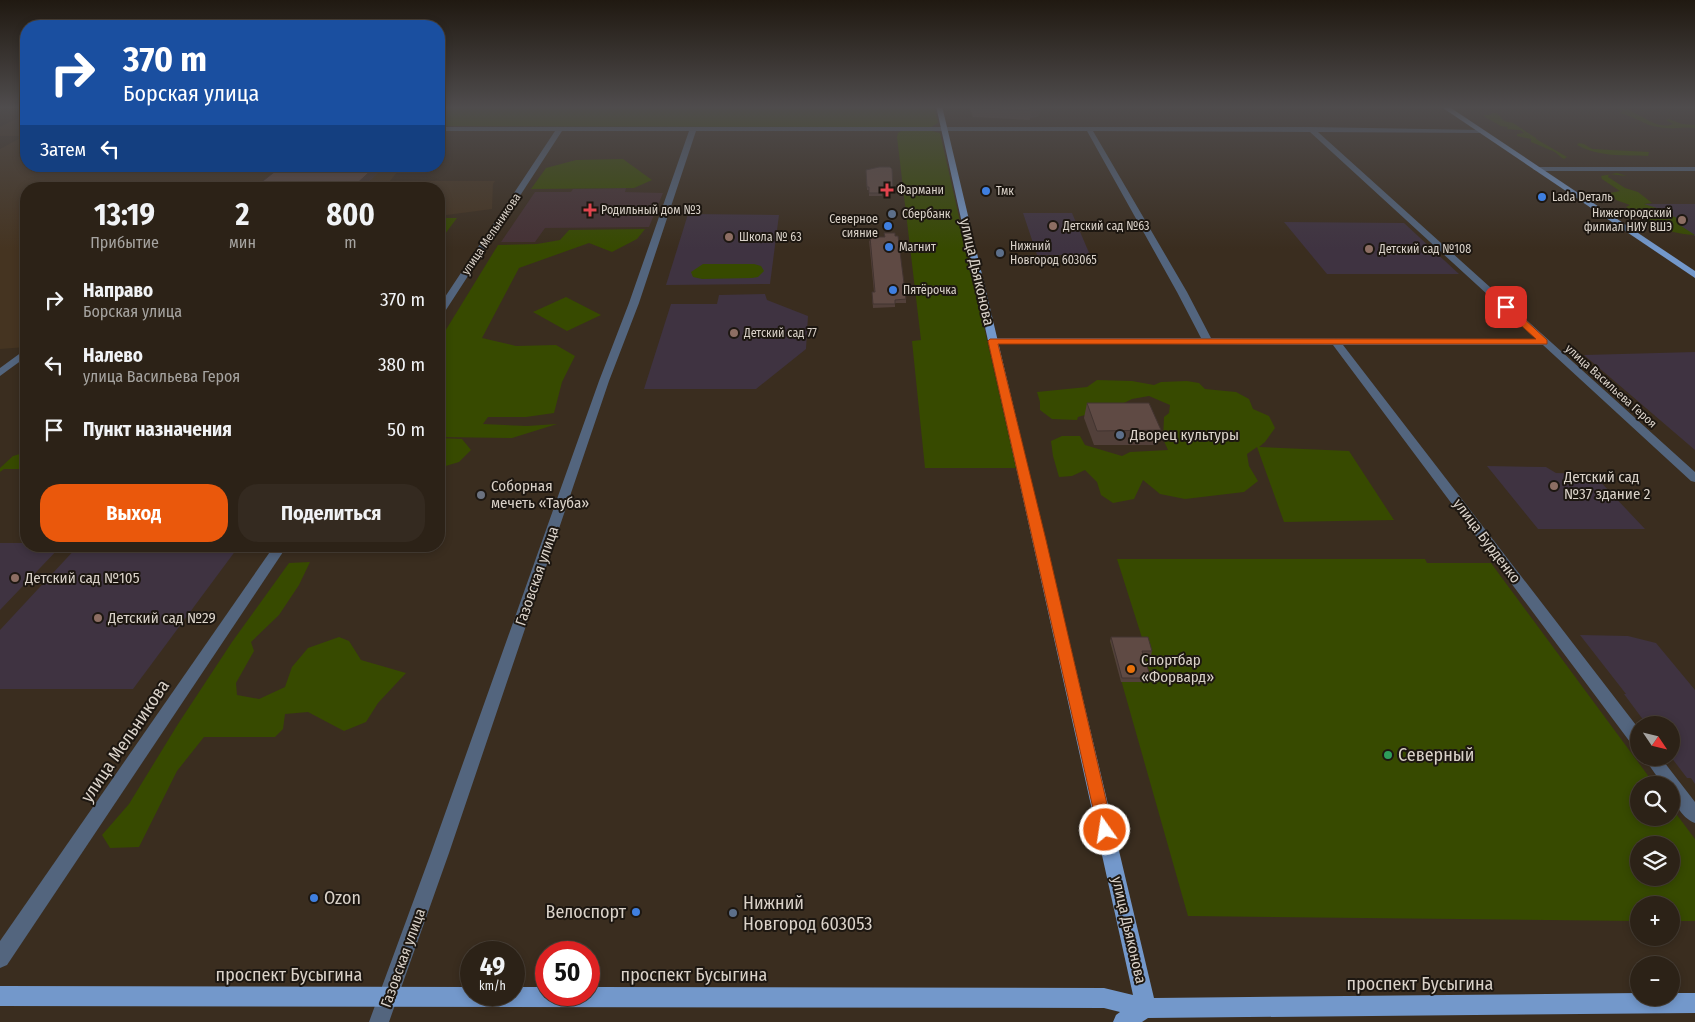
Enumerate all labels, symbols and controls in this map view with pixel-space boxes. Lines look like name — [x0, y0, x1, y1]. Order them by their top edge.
text: 370 m — [123, 38, 207, 80]
icon: right — [40, 40, 105, 105]
text: Борская улица — [123, 80, 259, 107]
icon: left — [96, 135, 124, 163]
text: Затем — [40, 138, 86, 161]
place label: Фармани — [897, 183, 944, 197]
marker: Фармани — [881, 184, 893, 196]
place label: Тмк — [996, 184, 1014, 198]
marker: Тмк — [980, 185, 992, 197]
street label: улица Мельникова — [459, 190, 524, 277]
place label: Lada Dеталь — [1552, 190, 1613, 204]
marker: Lada Dеталь — [1536, 191, 1548, 203]
text: 13:19 — [94, 197, 155, 233]
text: 2 — [236, 197, 249, 233]
text: 800 — [326, 197, 375, 233]
marker: Родильный дом №3 — [583, 203, 597, 217]
place label: Родильный дом №3 — [601, 203, 701, 217]
place label: Нижегородский филиал НИУ ВШЭ — [1584, 206, 1672, 234]
place label: Сбербанк — [902, 207, 951, 221]
marker: Сбербанк — [886, 208, 898, 220]
place label: Северное сияние — [829, 212, 878, 240]
marker: Нижегородский филиал НИУ ВШЭ — [1676, 214, 1688, 226]
street label: улица Дьяконова — [956, 217, 998, 327]
place label: Детский сад №63 — [1062, 219, 1149, 233]
marker: Северное сияние — [882, 220, 894, 232]
marker: Детский сад №63 — [1047, 220, 1059, 232]
place label: Школа № 63 — [739, 230, 802, 244]
marker: Школа № 63 — [723, 231, 735, 243]
text: Прибытие — [90, 233, 159, 252]
text: мин — [229, 233, 256, 252]
text: m — [344, 233, 357, 252]
place label: Нижний Новгород 603065 — [1010, 239, 1097, 267]
place label: Магнит — [899, 240, 936, 254]
marker: Магнит — [883, 241, 895, 253]
place label: Детский сад №108 — [1378, 242, 1471, 256]
marker: Детский сад №108 — [1363, 243, 1375, 255]
marker: Нижний Новгород 603065 — [994, 247, 1006, 259]
text: Направо — [83, 279, 153, 302]
place label: Пятёрочка — [903, 283, 957, 297]
marker: Пятёрочка — [887, 284, 899, 296]
icon: right — [40, 286, 68, 314]
pin — [1485, 286, 1527, 328]
text: 370 m — [380, 288, 425, 311]
icon: arrive — [1492, 293, 1520, 321]
text: Борская улица — [83, 302, 182, 321]
place label: Детский сад 77 — [743, 326, 817, 340]
marker: Детский сад 77 — [728, 327, 740, 339]
street label: улица Васильева Героя — [1562, 341, 1660, 431]
text: Налево — [83, 344, 143, 367]
icon: left — [40, 351, 68, 379]
text: 380 m — [378, 353, 425, 376]
text: улица Васильева Героя — [83, 367, 240, 386]
icon: arrive — [40, 416, 68, 444]
text: Пункт назначения — [83, 418, 232, 441]
text: 50 m — [387, 418, 425, 441]
place label: Дворец культуры — [1129, 426, 1239, 444]
marker: Дворец культуры — [1114, 429, 1126, 441]
place label: Детский сад №37 здание 2 — [1563, 468, 1651, 503]
place label: Соборная мечеть «Тауба» — [491, 477, 589, 512]
marker: Детский сад №37 здание 2 — [1548, 480, 1560, 492]
button: Выход — [40, 484, 228, 542]
button: Поделиться — [238, 484, 425, 542]
marker: Соборная мечеть «Тауба» — [475, 489, 487, 501]
street label: улица Бурденко — [1449, 495, 1525, 587]
street label: Газовская улица — [512, 524, 562, 628]
place label: Детский сад №105 — [24, 569, 140, 587]
marker: Детский сад №105 — [9, 572, 21, 584]
place label: Детский сад №29 — [107, 609, 216, 627]
marker: Детский сад №29 — [92, 612, 104, 624]
place label: Спортбар «Форвард» — [1141, 651, 1214, 686]
marker: Спортбар «Форвард» — [1125, 663, 1137, 675]
street label: улица Мельникова — [76, 675, 174, 806]
north arrow — [1630, 716, 1680, 766]
map controls — [1630, 716, 1680, 1006]
place label: Северный — [1398, 744, 1474, 766]
marker: Северный — [1382, 749, 1394, 761]
button: search — [1630, 776, 1680, 826]
position arrow — [1078, 803, 1130, 855]
button: layers — [1630, 836, 1680, 886]
street label: улица Дьяконова — [1108, 875, 1150, 985]
place label: Ozon — [324, 887, 361, 909]
marker: Ozon — [308, 892, 320, 904]
place label: Нижний Новгород 603053 — [743, 892, 872, 935]
button: + — [1630, 896, 1680, 946]
place label: Велоспорт — [546, 901, 627, 923]
street label: Газовская улица — [377, 906, 429, 1010]
marker: Велоспорт — [630, 906, 642, 918]
marker: Нижний Новгород 603053 — [727, 907, 739, 919]
speed limit sign: 50 — [535, 941, 600, 1006]
text: 49 — [480, 952, 505, 982]
button: − — [1630, 956, 1680, 1006]
street label: проспект Бусыгина — [216, 964, 363, 986]
street label: проспект Бусыгина — [621, 964, 768, 986]
street label: проспект Бусыгина — [1347, 973, 1494, 995]
text: km/h — [479, 979, 506, 993]

